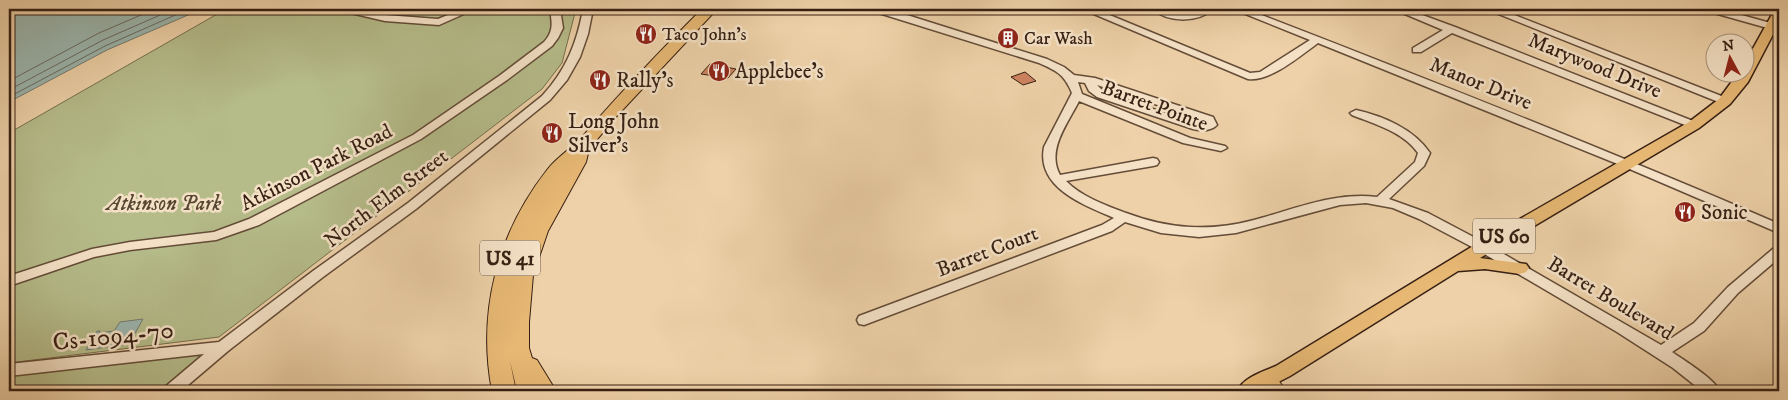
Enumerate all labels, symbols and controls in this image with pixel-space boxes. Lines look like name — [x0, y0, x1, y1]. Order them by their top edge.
restaurant icon: Taco John's — [634, 22, 658, 46]
place label: Taco John's — [662, 24, 747, 46]
building icon: Car Wash — [996, 26, 1020, 50]
street label: Marywood Drive — [1524, 27, 1665, 105]
place label: Car Wash — [1024, 28, 1093, 50]
north arrow — [1706, 32, 1756, 82]
text: N — [1722, 36, 1736, 56]
street label: Manor Drive — [1426, 52, 1536, 116]
restaurant icon: Applebee's — [707, 59, 731, 83]
place label: Applebee's — [735, 59, 824, 85]
restaurant icon: Rally's — [588, 68, 612, 92]
place label: Rally's — [616, 68, 674, 94]
street label: Barret Pointe — [1098, 75, 1212, 137]
place label: Long John Silver's — [568, 109, 659, 159]
street label: Atkinson Park Road — [236, 118, 397, 217]
restaurant icon: Long John Silver's — [540, 121, 564, 145]
street label: North Elm Street — [320, 144, 454, 254]
park label: Atkinson Park — [105, 191, 222, 217]
restaurant icon: Sonic — [1673, 200, 1697, 224]
place label: Sonic — [1701, 200, 1748, 226]
road number: US 60 — [1473, 218, 1535, 254]
street label: Barret Court — [933, 221, 1042, 283]
road number: US 41 — [480, 240, 540, 276]
street label: Barret Boulevard — [1543, 251, 1679, 347]
street label: Cs-1094-70 — [51, 315, 175, 358]

